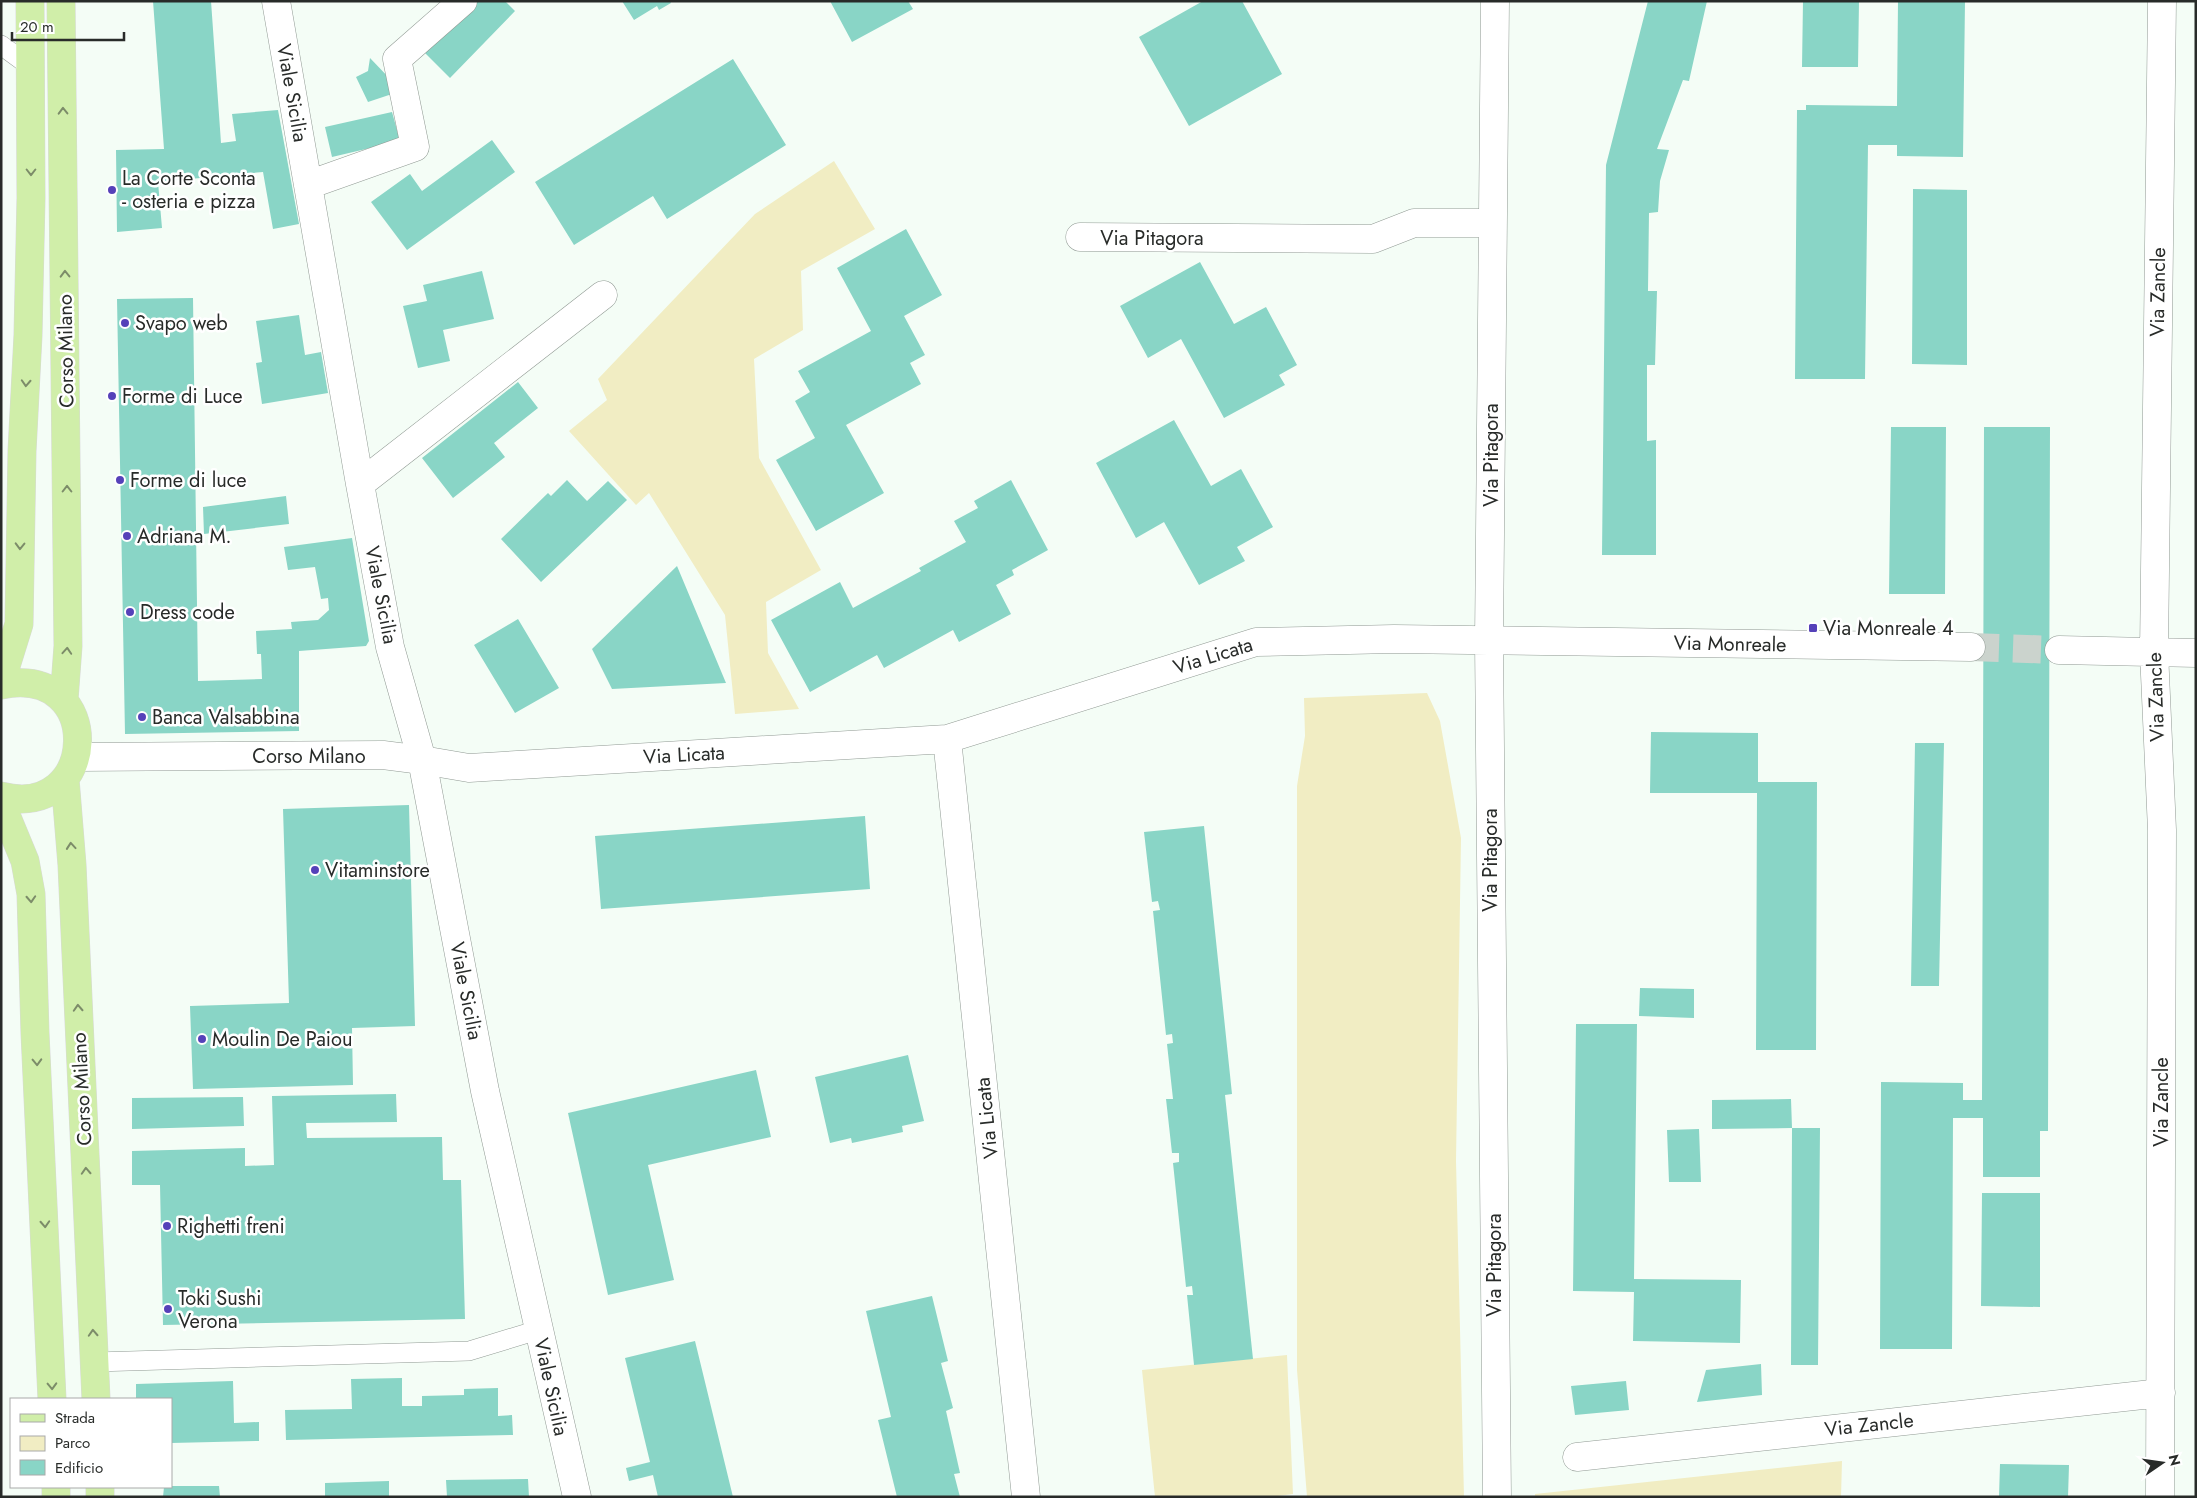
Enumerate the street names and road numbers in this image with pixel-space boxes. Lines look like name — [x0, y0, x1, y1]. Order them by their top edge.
street label: Viale Sicilia — [269, 42, 315, 144]
street label: Via Pitagora — [1100, 224, 1204, 253]
street label: Via Zancle — [2143, 247, 2173, 337]
street label: Corso Milano — [51, 294, 81, 408]
street label: Via Pitagora — [1477, 403, 1506, 507]
street label: Viale Sicilia — [357, 544, 405, 646]
street label: Via Monreale — [1673, 629, 1787, 659]
street label: Via Licata — [1170, 630, 1256, 682]
street label: Via Zancle — [2140, 652, 2172, 742]
street label: Via Licata — [642, 738, 726, 772]
street label: Corso Milano — [252, 742, 366, 771]
street label: Via Pitagora — [1476, 808, 1505, 912]
street label: Viale Sicilia — [442, 940, 490, 1042]
street label: Corso Milano — [65, 1031, 99, 1146]
street label: Via Zancle — [2147, 1057, 2176, 1147]
street label: Via Licata — [968, 1076, 1006, 1160]
street label: Via Pitagora — [1480, 1213, 1509, 1317]
street label: Viale Sicilia — [526, 1335, 576, 1439]
street label: Via Zancle — [1823, 1406, 1915, 1444]

